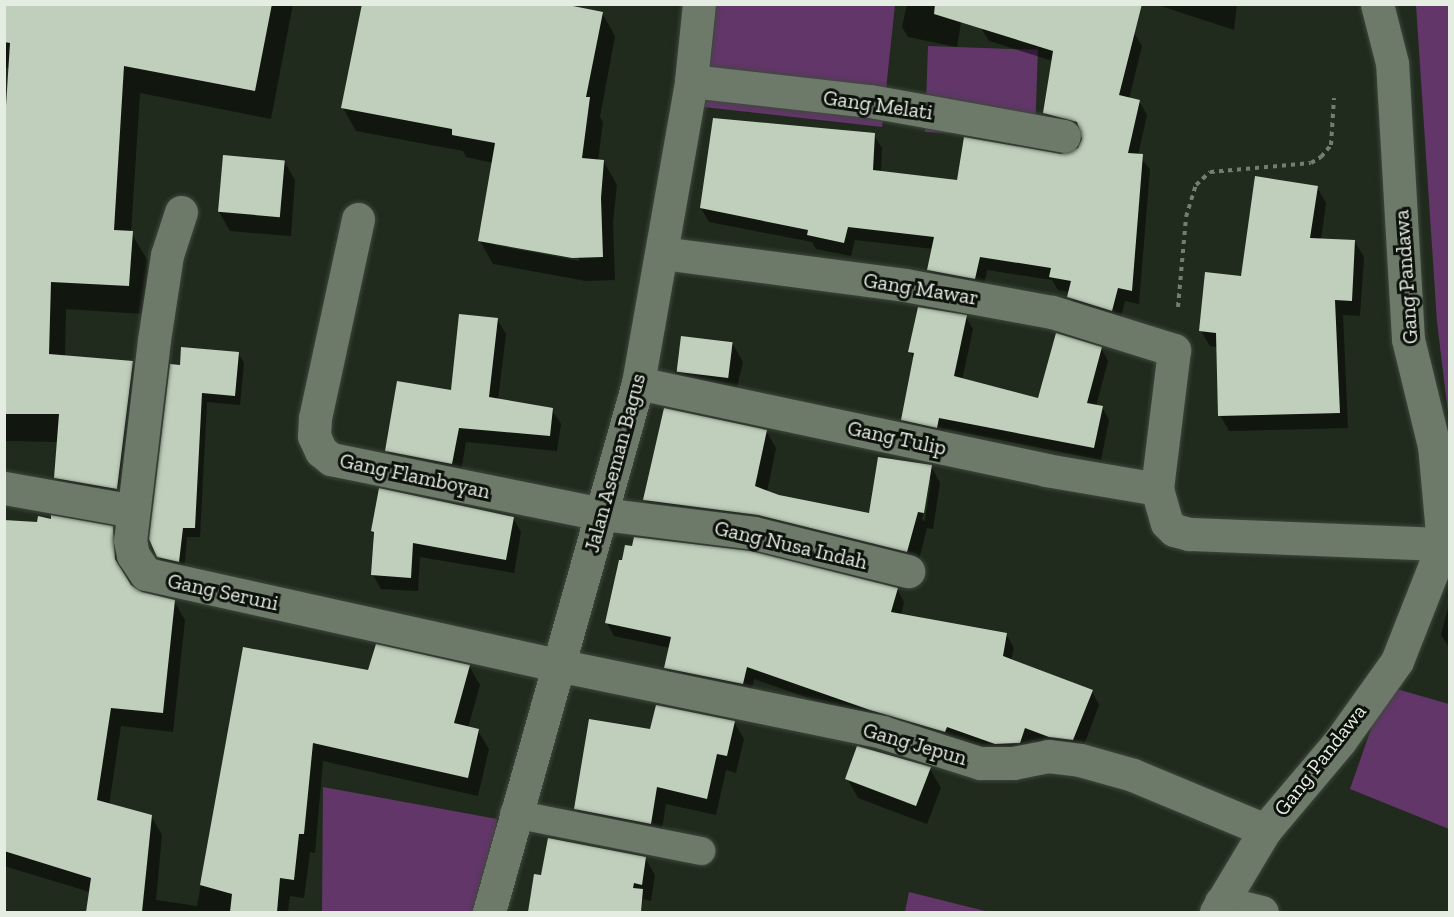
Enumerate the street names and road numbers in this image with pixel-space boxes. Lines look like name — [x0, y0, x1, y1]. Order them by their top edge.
street label: Gang Melati — [822, 85, 934, 125]
street label: Gang Pandawa — [1389, 209, 1423, 345]
street label: Gang Mawar — [862, 267, 980, 311]
street label: Jalan Aseman Bagus — [579, 371, 651, 555]
street label: Gang Tulip — [845, 415, 949, 461]
street label: Gang Flamboyan — [337, 448, 493, 504]
street label: Gang Nusa Indah — [712, 515, 870, 575]
street label: Gang Seruni — [165, 568, 281, 616]
street label: Gang Pandawa — [1269, 699, 1371, 821]
street label: Gang Jepun — [860, 717, 970, 771]

